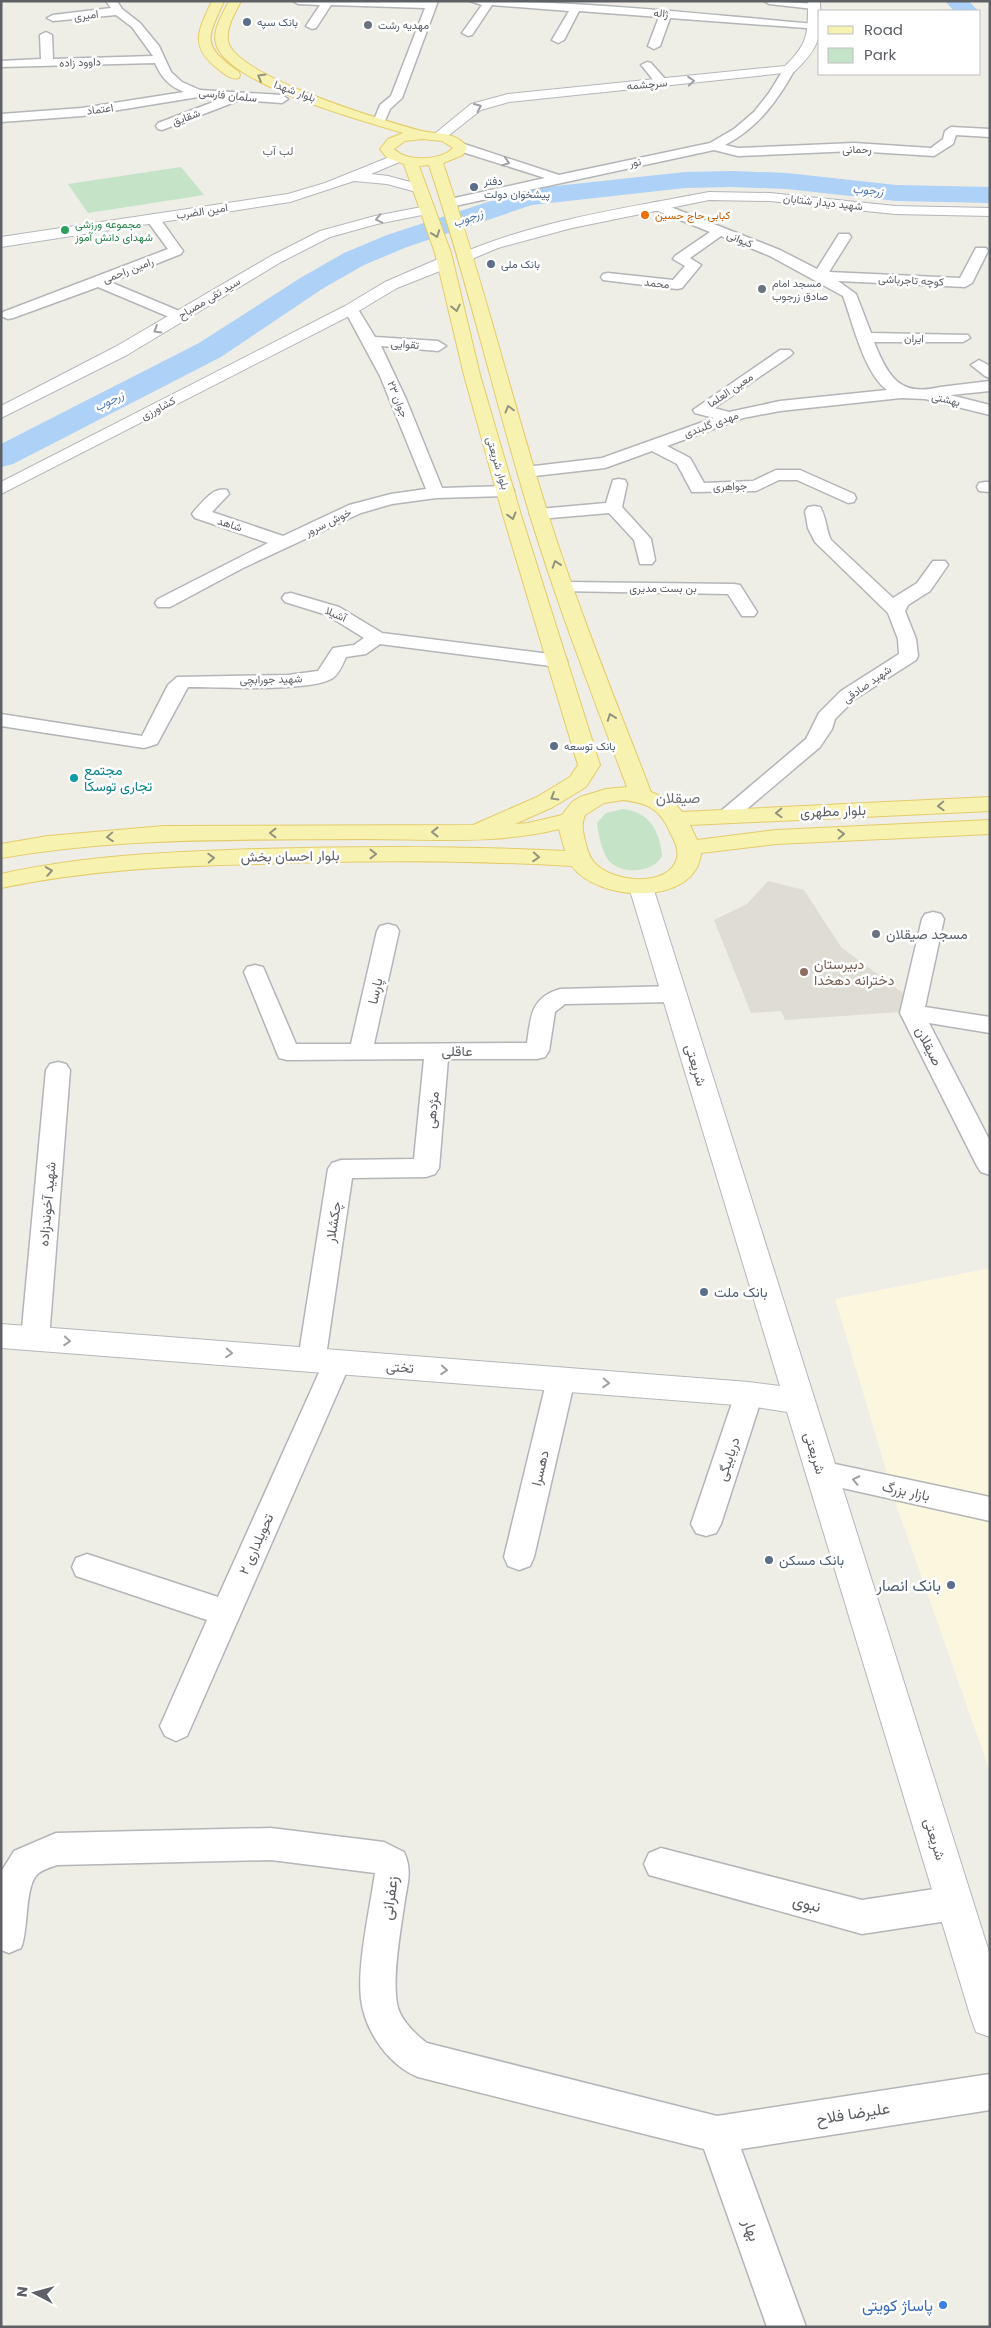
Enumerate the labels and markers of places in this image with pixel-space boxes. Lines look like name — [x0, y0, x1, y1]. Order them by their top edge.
place label: بانک سپه — [257, 14, 298, 30]
marker: بانک سپه — [241, 16, 253, 28]
place label: مهدیه رشت — [378, 17, 429, 33]
marker: مهدیه رشت — [362, 19, 374, 31]
place label: دفتر پیشخوان دولت — [483, 173, 550, 202]
marker: دفتر پیشخوان دولت — [468, 181, 480, 193]
place label: کبابی حاج حسین — [655, 207, 731, 223]
marker: کبابی حاج حسین — [639, 209, 651, 221]
place label: مجموعه ورزشی شهدای دانش آموز — [74, 216, 153, 245]
marker: مجموعه ورزشی شهدای دانش آموز — [59, 224, 71, 236]
place label: بانک ملی — [501, 256, 540, 272]
marker: بانک ملی — [485, 258, 497, 270]
place label: مسجد امام صادق زرجوب — [772, 275, 828, 304]
marker: مسجد امام صادق زرجوب — [756, 283, 768, 295]
place label: بانک توسعه — [564, 738, 616, 754]
marker: بانک توسعه — [548, 740, 560, 752]
place label: مجتمع تجاری توسکا — [84, 760, 152, 796]
marker: مجتمع تجاری توسکا — [68, 772, 80, 784]
place label: مسجد صیقلان — [886, 924, 968, 944]
marker: مسجد صیقلان — [870, 928, 882, 940]
place label: دبیرستان دخترانه دهخدا — [814, 954, 895, 990]
marker: دبیرستان دخترانه دهخدا — [798, 966, 810, 978]
place label: بانک ملت — [714, 1282, 768, 1302]
marker: بانک ملت — [698, 1286, 710, 1298]
place label: بانک مسکن — [779, 1550, 844, 1570]
marker: بانک مسکن — [763, 1554, 775, 1566]
place label: بانک انصار — [875, 1574, 941, 1597]
marker: بانک انصار — [945, 1579, 957, 1591]
place label: پاساژ کویتی — [862, 2294, 933, 2317]
marker: پاساژ کویتی — [937, 2299, 949, 2311]

